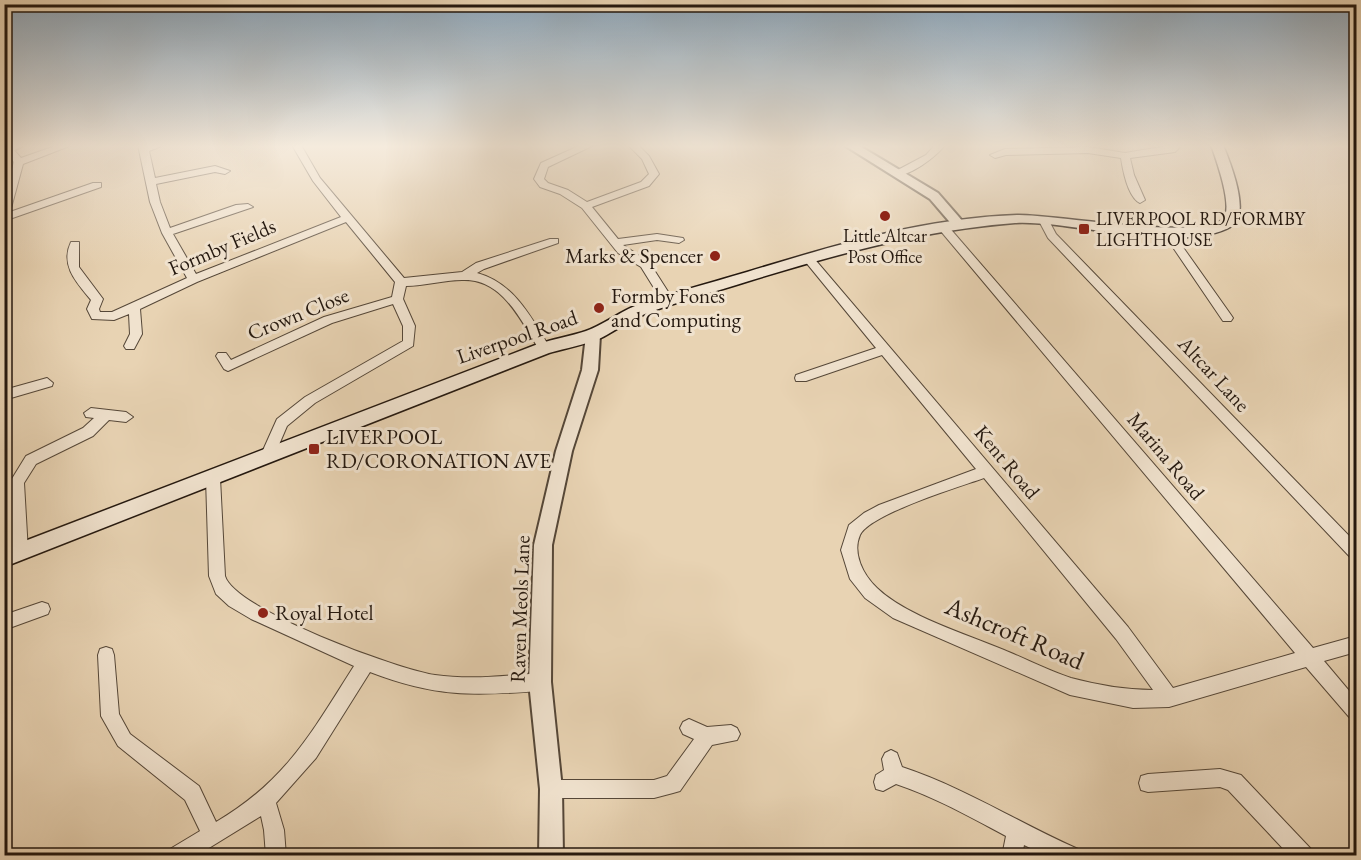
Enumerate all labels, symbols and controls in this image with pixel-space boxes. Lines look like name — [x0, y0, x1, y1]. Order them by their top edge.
place label: LIVERPOOL RD/FORMBY LIGHTHOUSE — [1096, 207, 1306, 251]
marker: Little Altcar Post Office — [878, 209, 892, 223]
street label: Formby Fields — [164, 212, 280, 281]
marker: LIVERPOOL RD/FORMBY LIGHTHOUSE — [1077, 222, 1091, 236]
place label: Little Altcar Post Office — [843, 224, 927, 268]
place label: Marks & Spencer — [565, 242, 703, 269]
marker: Marks & Spencer — [708, 249, 722, 263]
street label: Crown Close — [243, 281, 352, 346]
place label: Formby Fones and Computing — [611, 282, 742, 333]
marker: Formby Fones and Computing — [592, 301, 606, 315]
street label: Liverpool Road — [453, 303, 581, 370]
street label: Altcar Lane — [1172, 329, 1256, 417]
street label: Marina Road — [1122, 406, 1211, 505]
street label: Kent Road — [969, 419, 1046, 504]
place label: LIVERPOOL RD/CORONATION AVE — [326, 423, 551, 474]
marker: LIVERPOOL RD/CORONATION AVE — [307, 442, 321, 456]
street label: Raven Meols Lane — [503, 535, 536, 683]
street label: Ashcroft Road — [940, 588, 1090, 678]
place label: Royal Hotel — [275, 599, 374, 626]
marker: Royal Hotel — [256, 606, 270, 620]

